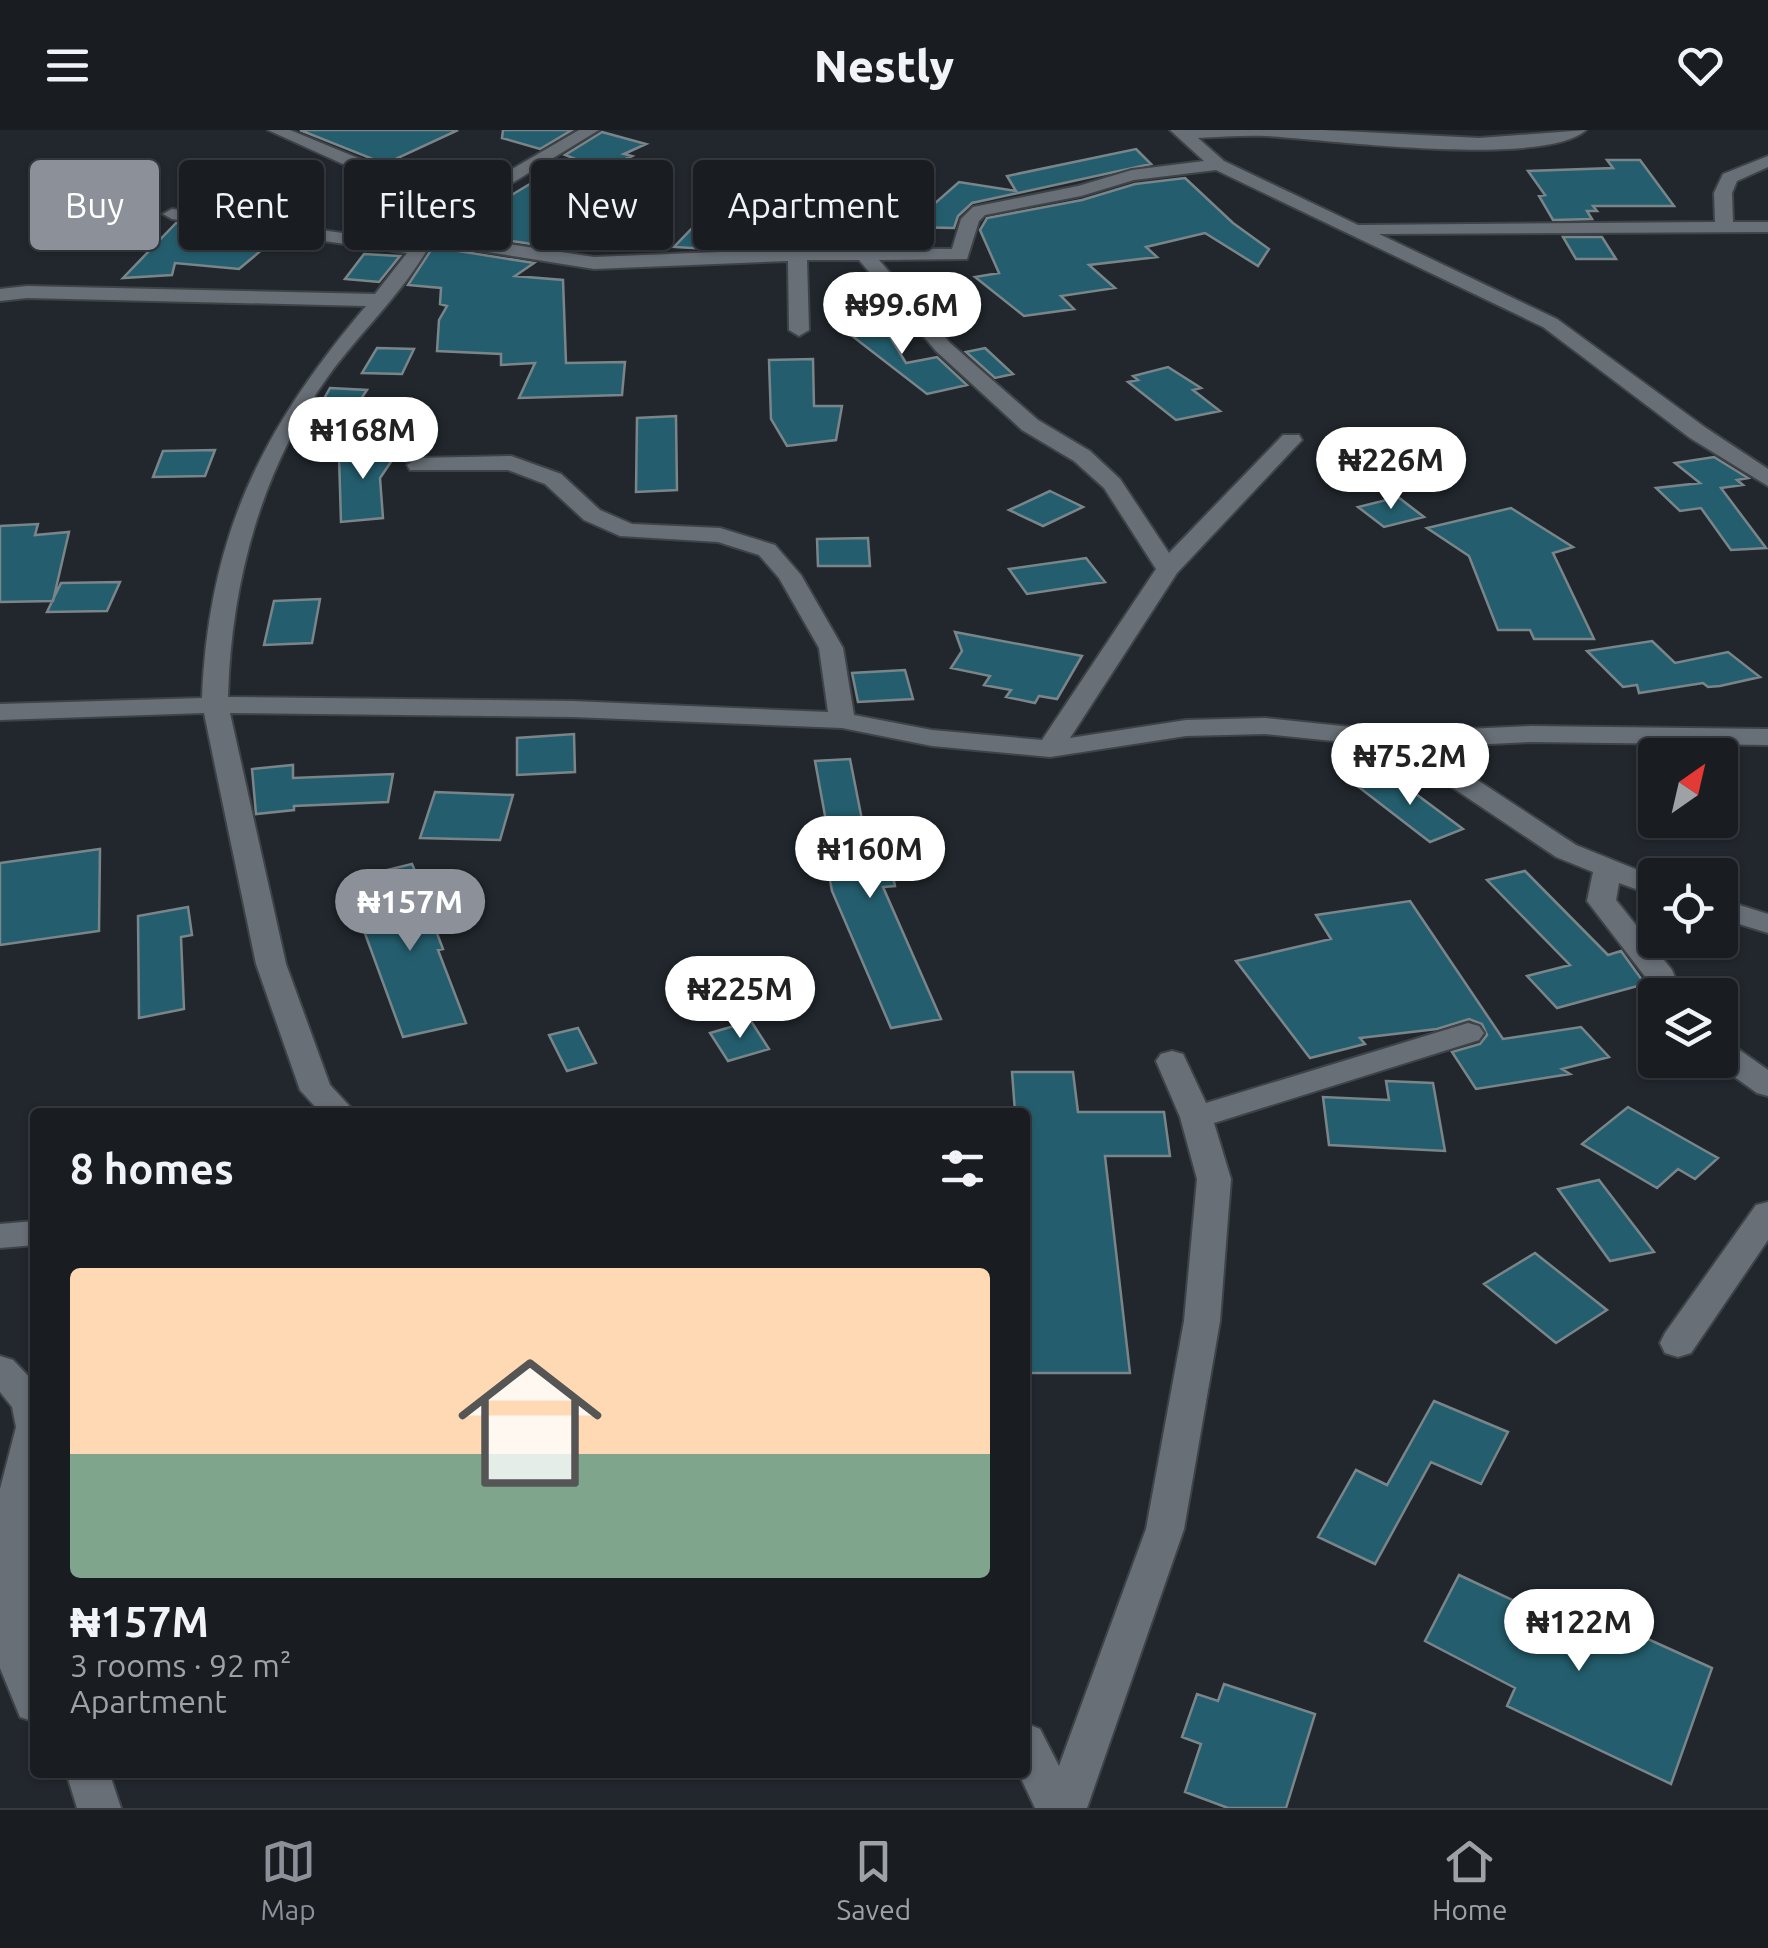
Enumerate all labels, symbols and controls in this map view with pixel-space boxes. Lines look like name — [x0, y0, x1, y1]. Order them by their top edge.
icon: menu — [40, 38, 95, 93]
icon: heart — [1673, 38, 1728, 93]
text: Nestly — [814, 40, 954, 91]
chip: Buy — [30, 160, 159, 250]
chip: Rent — [179, 160, 324, 250]
chip: Filters — [344, 160, 511, 250]
chip: New — [531, 160, 673, 250]
chip: Apartment — [693, 160, 934, 250]
pin: ₦99.6M — [821, 272, 983, 357]
text: ₦99.6M — [845, 286, 959, 322]
pin: ₦168M — [293, 397, 433, 482]
text: ₦168M — [310, 411, 416, 447]
pin: ₦226M — [1321, 427, 1461, 512]
text: ₦226M — [1338, 441, 1444, 477]
pin: ₦75.2M — [1329, 723, 1491, 808]
text: ₦75.2M — [1353, 737, 1467, 773]
north arrow — [1638, 738, 1738, 838]
map controls — [1638, 738, 1738, 1078]
pin: ₦160M — [800, 816, 940, 901]
text: ₦160M — [817, 830, 923, 866]
button: locate — [1638, 858, 1738, 958]
pin: ₦157M — [340, 869, 480, 954]
text: ₦157M — [357, 883, 463, 919]
pin: ₦225M — [670, 956, 810, 1041]
text: ₦225M — [687, 970, 793, 1006]
button: layers — [1638, 978, 1738, 1078]
icon: filters — [935, 1141, 990, 1196]
text: 8 homes — [70, 1145, 234, 1192]
icon: home — [440, 1333, 620, 1513]
pin: ₦122M — [1509, 1589, 1649, 1674]
text: ₦157M — [70, 1598, 209, 1645]
text: ₦122M — [1526, 1603, 1632, 1639]
text: 3 rooms · 92 m² — [70, 1647, 291, 1683]
text: Apartment — [70, 1683, 227, 1719]
tab: Map — [260, 1834, 316, 1925]
tab: Saved — [837, 1834, 911, 1925]
tab: Home — [1432, 1834, 1508, 1925]

